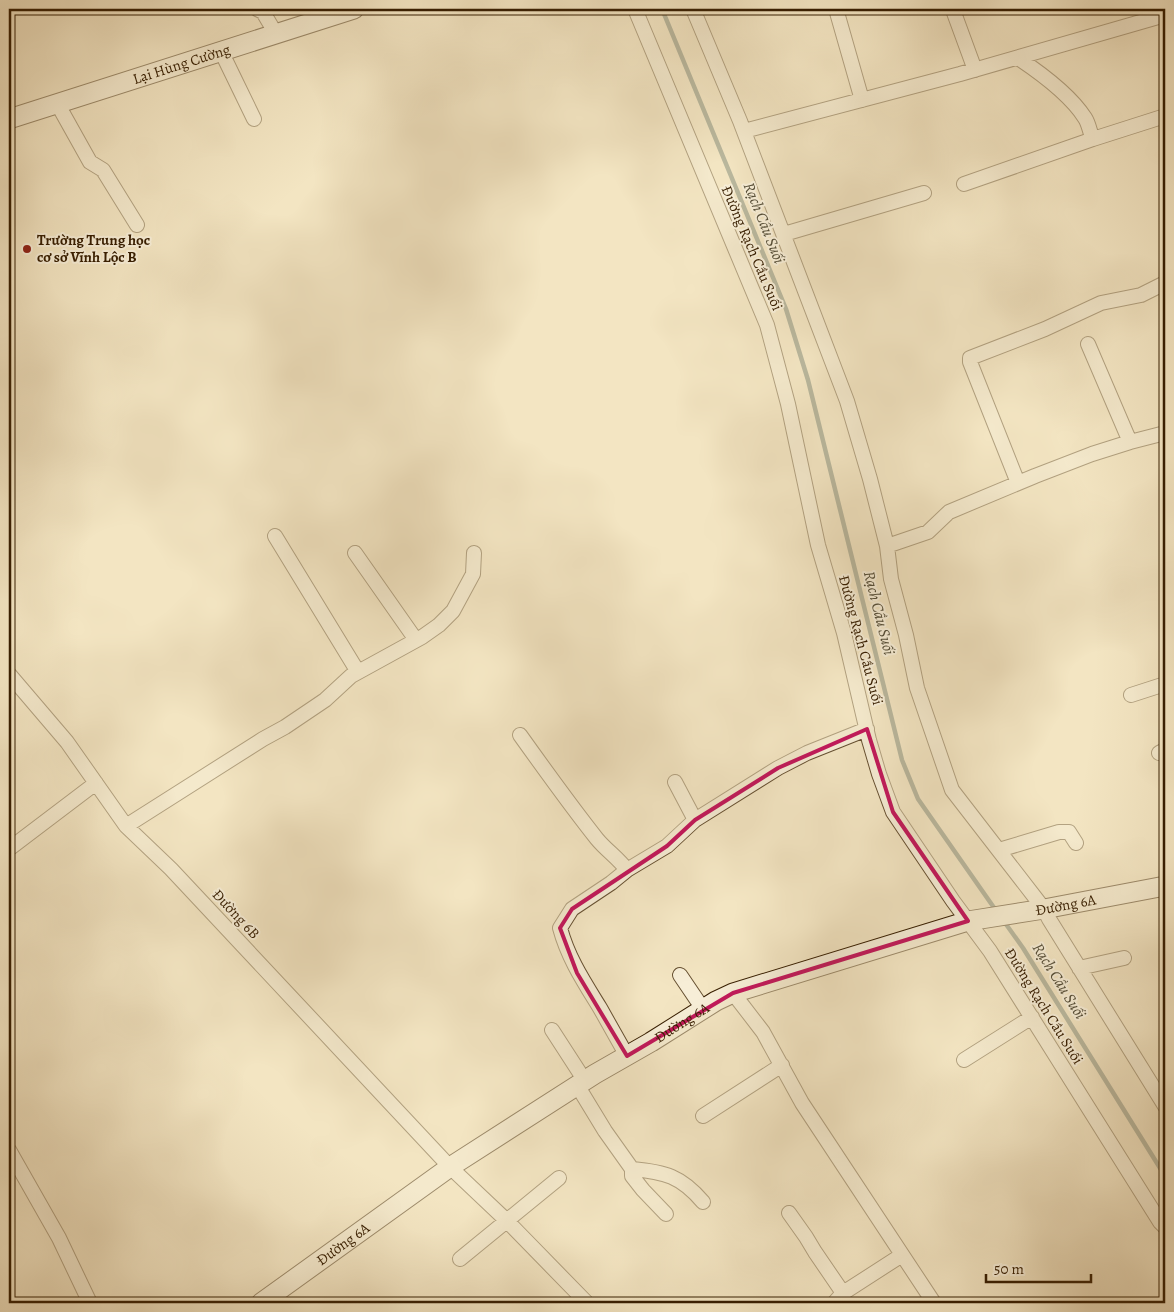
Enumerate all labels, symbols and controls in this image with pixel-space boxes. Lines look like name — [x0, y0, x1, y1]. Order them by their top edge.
street label: Lại Hùng Cường — [130, 39, 233, 89]
water label: Rạch Cầu Suối — [738, 179, 790, 267]
street label: Đường Rạch Cầu Suối — [717, 182, 787, 314]
place label: Trường Trung học cơ sở Vĩnh Lộc B — [37, 230, 150, 267]
marker: Trường Trung học cơ sở Vĩnh Lộc B — [21, 243, 33, 255]
water label: Rạch Cầu Suối — [858, 569, 900, 657]
street label: Đường Rạch Cầu Suối — [834, 573, 888, 707]
street label: Đường 6B — [208, 885, 264, 943]
street label: Đường 6A — [1034, 889, 1098, 920]
water label: Rạch Cầu Suối — [1027, 939, 1091, 1023]
street label: Đường Rạch Cầu Suối — [1000, 944, 1088, 1068]
street label: Đường 6A — [651, 998, 713, 1047]
street label: Đường 6A — [312, 1218, 374, 1270]
scale bar — [986, 1252, 1092, 1284]
text: 50 m — [994, 1259, 1024, 1279]

